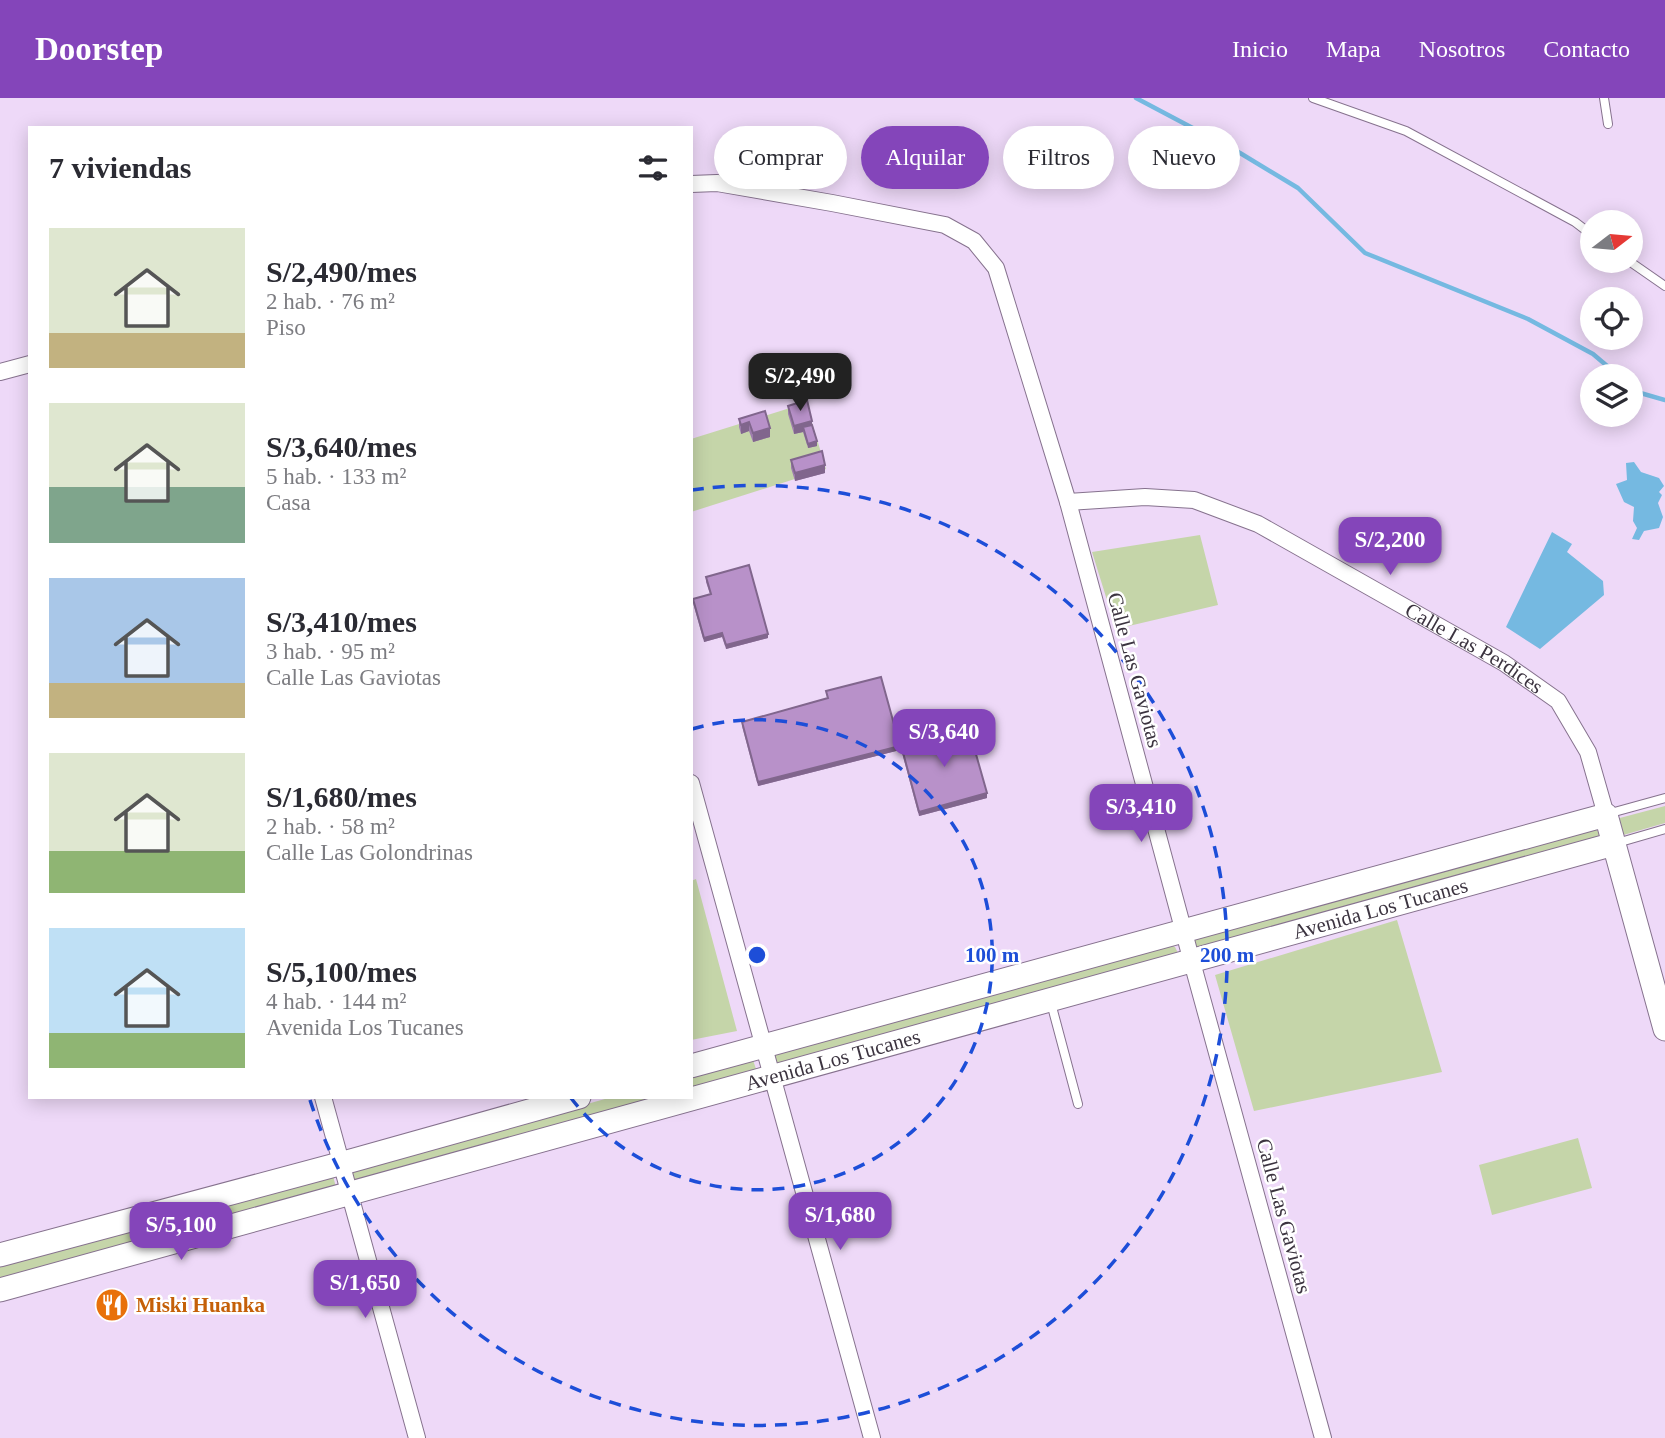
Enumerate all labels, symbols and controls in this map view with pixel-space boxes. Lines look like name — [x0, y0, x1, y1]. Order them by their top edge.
text: Doorstep — [35, 31, 163, 67]
text: Inicio — [1232, 36, 1288, 62]
text: Mapa — [1326, 36, 1381, 62]
text: Nosotros — [1419, 36, 1505, 62]
text: Contacto — [1543, 36, 1630, 62]
chip: Comprar — [714, 126, 847, 189]
chip: Alquilar — [861, 126, 989, 189]
chip: Filtros — [1003, 126, 1114, 189]
chip: Nuevo — [1128, 126, 1240, 189]
icon: filters — [634, 149, 672, 187]
text: 7 viviendas — [49, 151, 192, 184]
north arrow — [1580, 210, 1643, 273]
map controls — [1580, 210, 1643, 427]
text: S/2,490/mes — [266, 255, 417, 288]
icon: home — [105, 256, 189, 340]
button: locate — [1580, 287, 1643, 350]
text: 2 hab. · 76 m² — [266, 289, 395, 314]
text: Piso — [266, 315, 306, 340]
pin: S/2,490 — [735, 354, 865, 413]
text: S/2,490 — [765, 363, 835, 388]
button: layers — [1580, 364, 1643, 427]
text: S/3,640/mes — [266, 430, 417, 463]
icon: home — [105, 431, 189, 515]
text: 5 hab. · 133 m² — [266, 464, 406, 489]
text: Casa — [266, 490, 311, 515]
pin: S/2,200 — [1325, 518, 1455, 577]
text: S/2,200 — [1355, 527, 1425, 552]
street label: Calle Las Gaviotas — [1103, 590, 1167, 750]
street label: Calle Las Perdices — [1401, 598, 1548, 699]
text: S/3,410/mes — [266, 605, 417, 638]
icon: home — [105, 606, 189, 690]
text: 3 hab. · 95 m² — [266, 639, 395, 664]
text: Calle Las Gaviotas — [266, 665, 441, 690]
pin: S/3,640 — [879, 710, 1009, 769]
text: S/3,640 — [909, 719, 979, 744]
text: S/1,680/mes — [266, 780, 417, 813]
icon: home — [105, 781, 189, 865]
pin: S/3,410 — [1076, 784, 1206, 844]
text: S/3,410 — [1106, 794, 1176, 819]
text: 2 hab. · 58 m² — [266, 814, 395, 839]
text: Calle Las Golondrinas — [266, 840, 473, 865]
street label: Avenida Los Tucanes — [1290, 873, 1470, 944]
centre of rings — [745, 943, 769, 967]
text: 100 m — [965, 943, 1020, 967]
text: 200 m — [1200, 943, 1255, 967]
text: S/5,100/mes — [266, 955, 417, 988]
icon: home — [105, 956, 189, 1040]
text: 4 hab. · 144 m² — [266, 989, 406, 1014]
text: Avenida Los Tucanes — [266, 1015, 464, 1040]
street label: Avenida Los Tucanes — [743, 1024, 923, 1095]
street label: Calle Las Gaviotas — [1252, 1136, 1316, 1296]
pin: S/1,680 — [775, 1192, 905, 1252]
pin: S/5,100 — [116, 1202, 246, 1262]
text: S/1,680 — [805, 1202, 875, 1227]
text: S/5,100 — [146, 1212, 216, 1237]
pin: S/1,650 — [300, 1260, 430, 1320]
text: S/1,650 — [330, 1270, 400, 1295]
restaurant icon: Miski Huanka — [93, 1286, 131, 1324]
place label: Miski Huanka — [136, 1293, 265, 1317]

